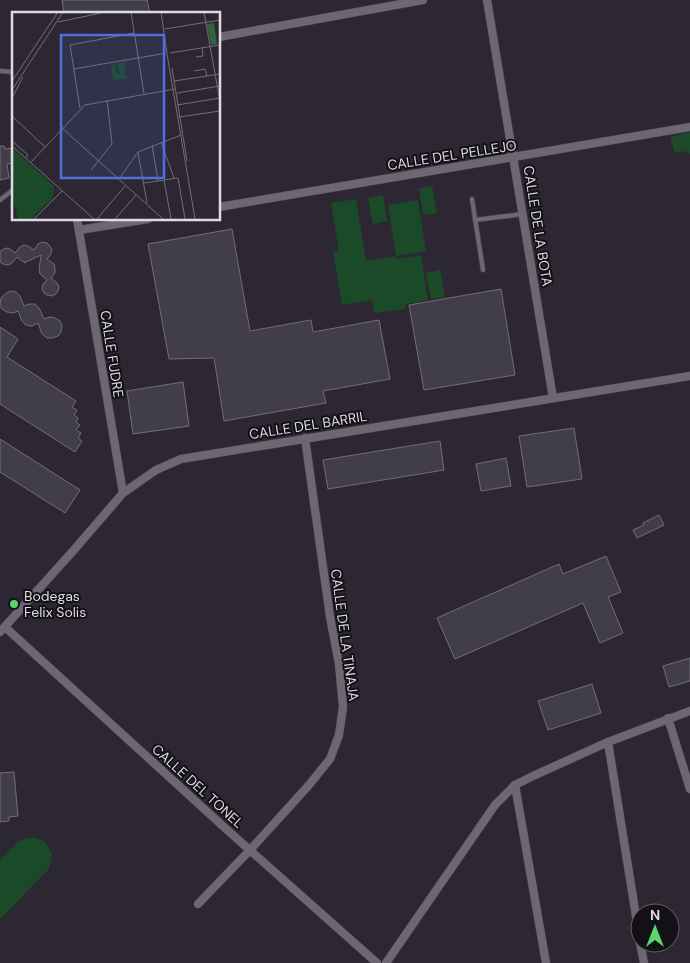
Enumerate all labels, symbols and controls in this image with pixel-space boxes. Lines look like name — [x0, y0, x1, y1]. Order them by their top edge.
inset map — [12, 12, 220, 220]
street label: CALLE DEL PELLEJO — [386, 136, 518, 174]
street label: CALLE DE LA BOTA — [520, 164, 556, 288]
street label: CALLE FUDRE — [96, 309, 128, 399]
street label: CALLE DEL BARRIL — [248, 407, 368, 443]
street label: CALLE DE LA TINAJA — [327, 568, 363, 702]
place label: Bodegas Felix Solis — [24, 587, 86, 621]
marker: Bodegas Felix Solis — [8, 598, 20, 610]
street label: CALLE DEL TONEL — [148, 740, 248, 832]
north arrow — [630, 903, 680, 953]
text: N — [650, 906, 660, 924]

